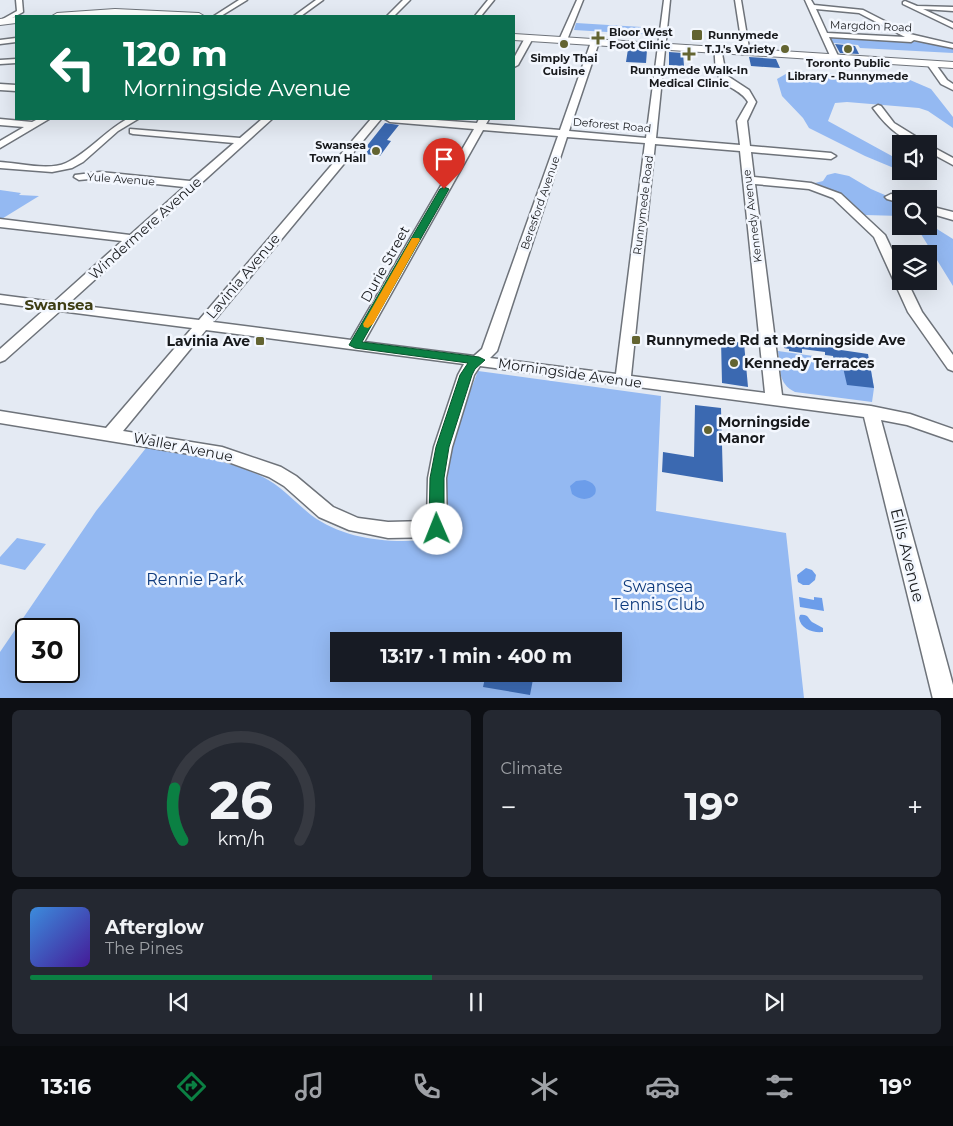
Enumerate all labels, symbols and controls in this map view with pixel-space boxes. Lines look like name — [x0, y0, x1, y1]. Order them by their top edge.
street label: Margdon Road — [830, 18, 912, 34]
place label: Bloor West Foot Clinic — [609, 25, 673, 52]
marker: Runnymede — [690, 28, 704, 42]
place label: Runnymede — [708, 28, 778, 42]
marker: Bloor West Foot Clinic — [591, 31, 605, 45]
text: 120 m — [123, 32, 228, 75]
icon: left — [40, 35, 105, 100]
marker: Simply Thai Cuisine — [558, 38, 570, 50]
place label: T.J.'s Variety — [705, 42, 775, 56]
marker: T.J.'s Variety — [779, 43, 791, 55]
marker: Toronto Public Library - Runnymede — [842, 43, 854, 55]
marker: Runnymede Walk-In Medical Clinic — [682, 47, 696, 61]
place label: Simply Thai Cuisine — [531, 51, 597, 78]
place label: Toronto Public Library - Runnymede — [788, 56, 908, 83]
place label: Runnymede Walk-In Medical Clinic — [630, 63, 748, 90]
text: Morningside Avenue — [123, 75, 351, 102]
street label: Deforest Road — [572, 115, 652, 135]
map controls — [892, 135, 937, 290]
button: sound — [892, 135, 937, 180]
place label: Swansea Town Hall — [309, 138, 366, 165]
pin — [423, 138, 465, 189]
marker: Swansea Town Hall — [370, 145, 382, 157]
icon: arrive — [430, 145, 458, 173]
street label: Beresford Avenue — [517, 154, 563, 252]
street label: Runnymede Road — [630, 155, 656, 255]
street label: Kennedy Avenue — [739, 168, 765, 263]
street label: Yule Avenue — [87, 170, 156, 188]
street label: Windermere Avenue — [85, 173, 205, 283]
button: search — [892, 190, 937, 235]
street label: Durie Street — [357, 222, 414, 305]
street label: Lavinia Avenue — [202, 230, 284, 322]
button: layers — [892, 245, 937, 290]
district label: Swansea — [24, 295, 94, 314]
place label: Runnymede Rd at Morningside Ave — [646, 331, 906, 349]
place label: Lavinia Ave — [167, 332, 250, 350]
marker: Runnymede Rd at Morningside Ave — [630, 334, 642, 346]
marker: Lavinia Ave — [254, 335, 266, 347]
street label: Morningside Avenue — [497, 354, 643, 392]
place label: Kennedy Terraces — [744, 354, 875, 372]
marker: Kennedy Terraces — [728, 357, 740, 369]
place label: Morningside Manor — [718, 413, 810, 447]
marker: Morningside Manor — [702, 424, 714, 436]
street label: Waller Avenue — [132, 429, 234, 465]
position arrow — [410, 502, 462, 554]
street label: Ellis Avenue — [887, 506, 928, 604]
park label: Rennie Park — [146, 570, 244, 589]
park label: Swansea Tennis Club — [611, 577, 705, 614]
speed limit sign: 30 — [15, 618, 80, 683]
text: 13:17 · 1 min · 400 m — [380, 645, 572, 668]
text: Climate — [501, 759, 563, 778]
text: 26 — [209, 769, 273, 832]
text: 19° — [684, 783, 739, 830]
text: − — [501, 790, 517, 824]
text: + — [907, 790, 923, 824]
text: km/h — [217, 828, 265, 849]
text: Afterglow — [105, 916, 204, 939]
text: The Pines — [105, 939, 183, 958]
icon: previous — [165, 988, 193, 1016]
icon: pause — [462, 988, 490, 1016]
icon: next — [760, 988, 788, 1016]
icon: directions — [174, 1069, 209, 1104]
icon: music — [292, 1069, 327, 1104]
icon: phone — [409, 1069, 444, 1104]
icon: climate — [527, 1069, 562, 1104]
icon: car — [645, 1069, 680, 1104]
icon: filters — [762, 1069, 797, 1104]
text: 13:16 — [41, 1073, 91, 1100]
text: 19° — [880, 1073, 912, 1100]

